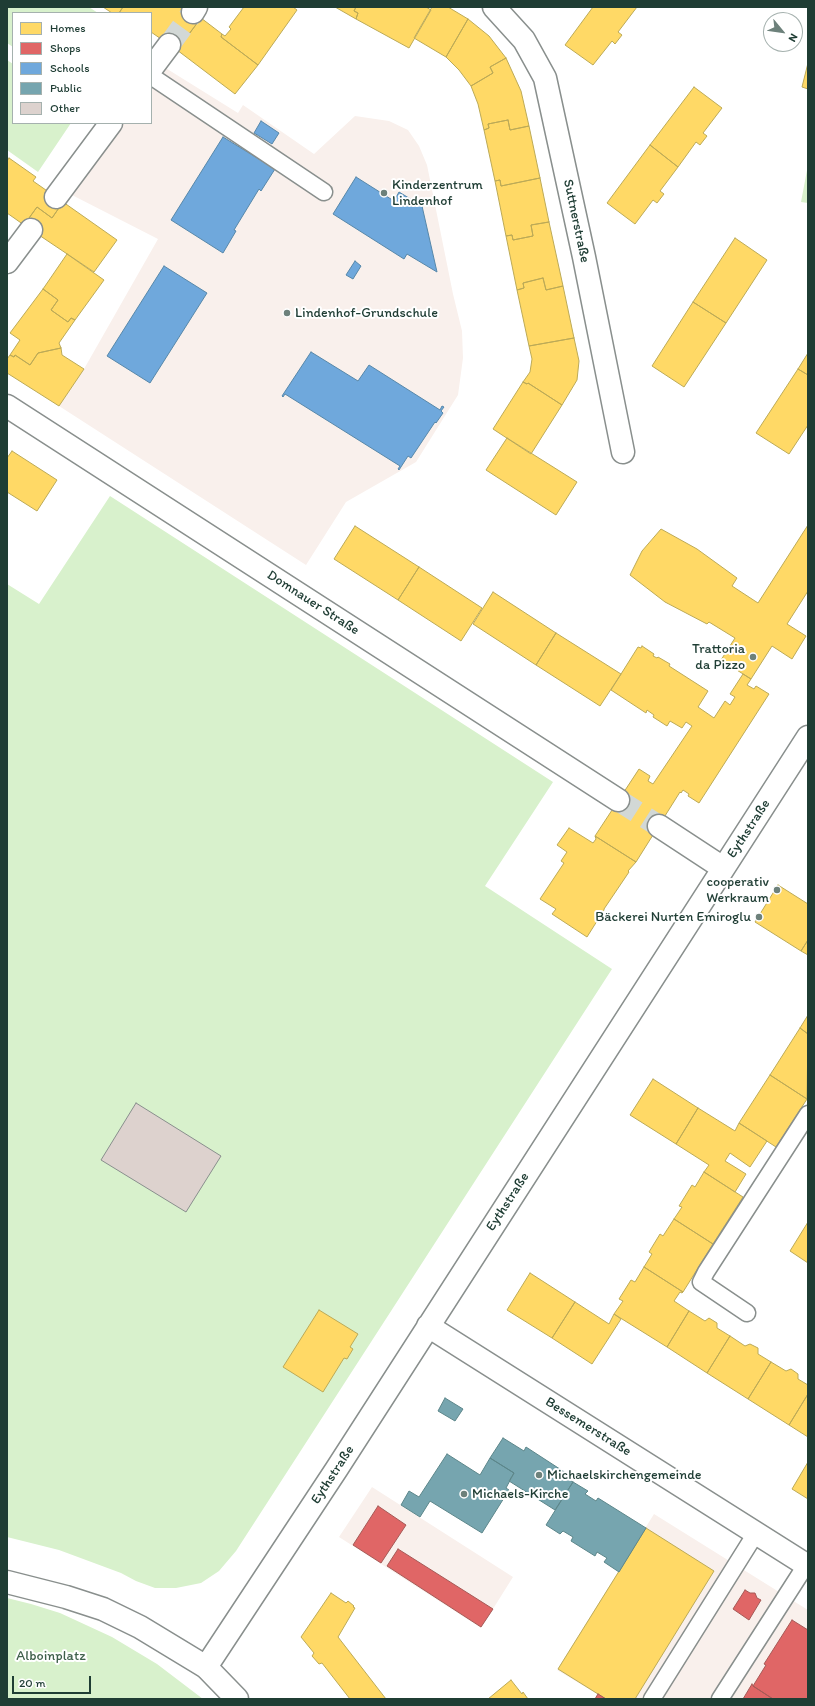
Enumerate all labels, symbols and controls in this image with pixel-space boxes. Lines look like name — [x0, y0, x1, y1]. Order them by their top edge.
legend — [12, 12, 152, 124]
north arrow — [763, 12, 803, 52]
text: Homes — [50, 21, 86, 35]
text: N — [786, 31, 801, 44]
text: Shops — [50, 41, 81, 55]
text: Schools — [50, 61, 89, 75]
text: Public — [50, 81, 82, 95]
text: Other — [50, 101, 80, 115]
place label: Kinderzentrum Lindenhof — [392, 177, 483, 210]
street label: Suttnerstraße — [559, 178, 593, 264]
marker: Kinderzentrum Lindenhof — [379, 188, 389, 198]
place label: Lindenhof-Grundschule — [295, 305, 438, 321]
marker: Lindenhof-Grundschule — [282, 308, 292, 318]
street label: Domnauer Straße — [264, 567, 362, 639]
place label: Trattoria da Pizzo — [692, 641, 745, 674]
marker: Trattoria da Pizzo — [748, 652, 758, 662]
street label: Eythstraße — [724, 797, 774, 861]
place label: cooperativ Werkraum — [706, 874, 769, 906]
marker: cooperativ Werkraum — [772, 885, 782, 895]
place label: Bäckerei Nurten Emiroglu — [595, 909, 751, 925]
marker: Bäckerei Nurten Emiroglu — [754, 912, 764, 922]
street label: Eythstraße — [483, 1170, 533, 1234]
street label: Bessemerstraße — [542, 1394, 634, 1460]
street label: Eythstraße — [308, 1443, 358, 1507]
place label: Michaelskirchengemeinde — [547, 1467, 702, 1483]
marker: Michaelskirchengemeinde — [534, 1470, 544, 1480]
place label: Michaels-Kirche — [472, 1486, 568, 1502]
marker: Michaels-Kirche — [459, 1489, 469, 1499]
park label: Alboinplatz — [16, 1648, 86, 1664]
scale bar — [14, 1668, 93, 1694]
text: 20 m — [19, 1676, 46, 1690]

